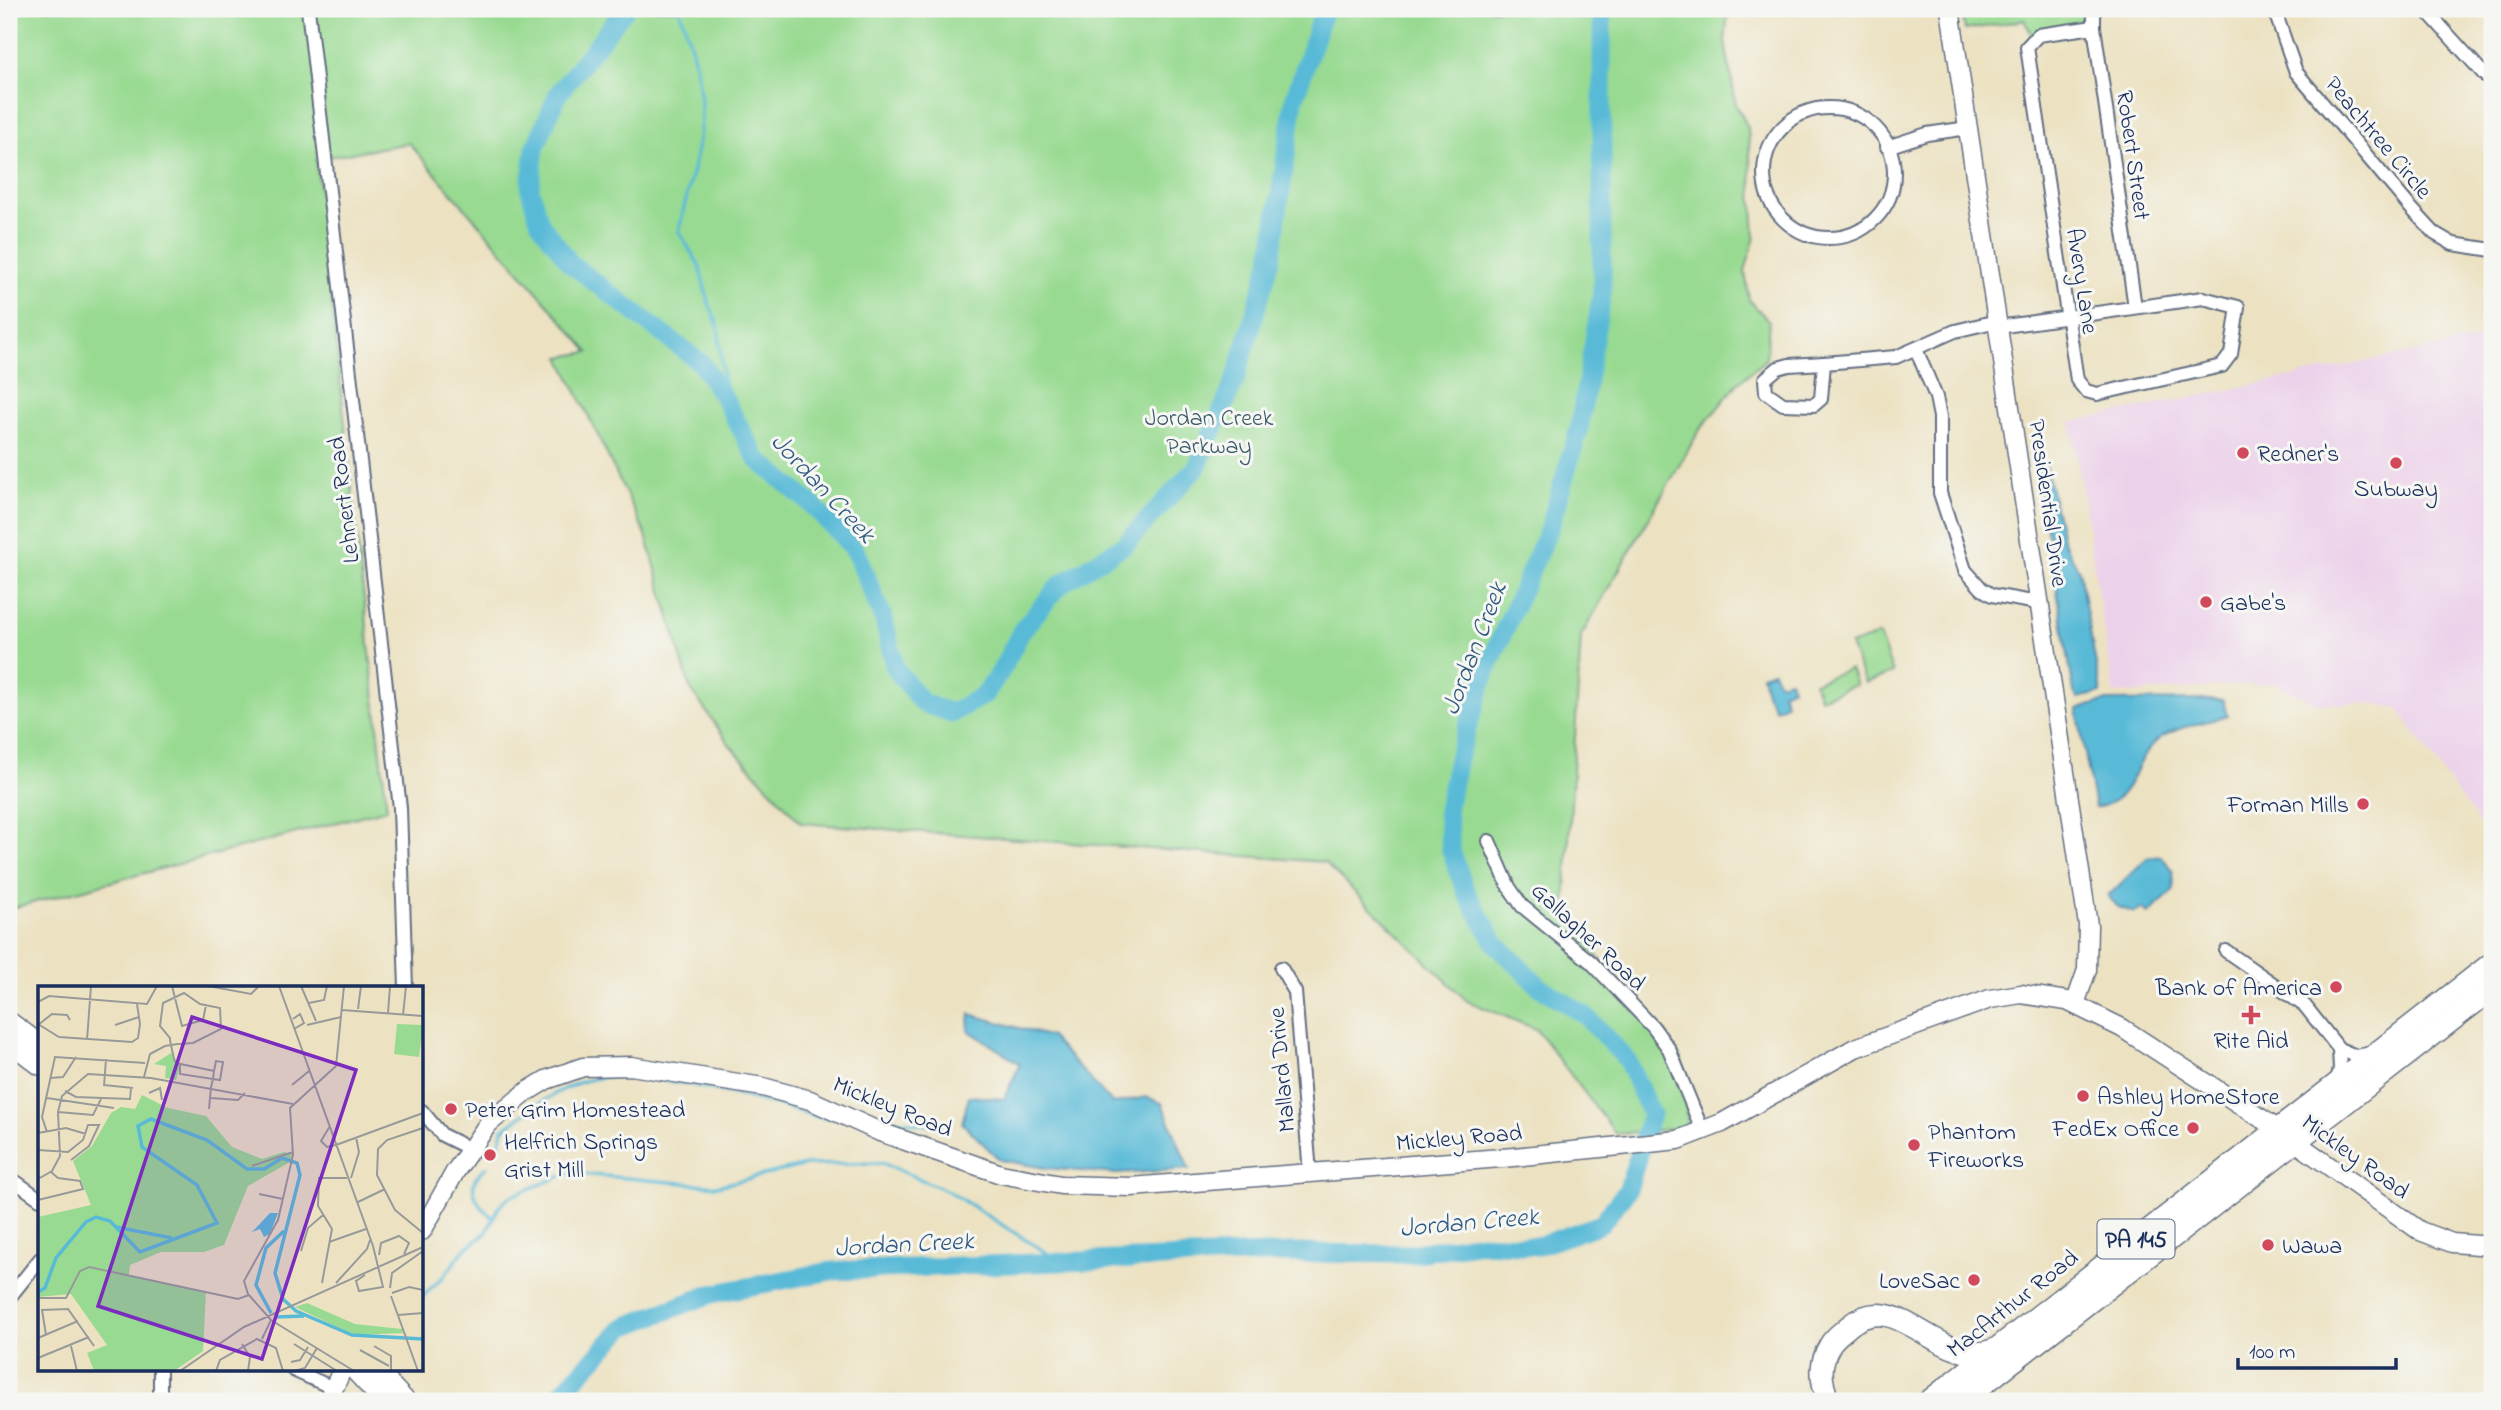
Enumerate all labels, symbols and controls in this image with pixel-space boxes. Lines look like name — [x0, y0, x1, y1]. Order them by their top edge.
street label: Peachtree Circle — [2315, 69, 2439, 208]
street label: Robert Street — [2105, 88, 2158, 222]
street label: Avery Lane — [2054, 226, 2106, 337]
park label: Jordan Creek Parkway — [1145, 402, 1274, 466]
street label: Presidential Drive — [2017, 417, 2076, 590]
water label: Jordan Creek — [760, 425, 884, 554]
street label: Lehnert Road — [320, 434, 371, 565]
place label: Redner's — [2257, 438, 2339, 473]
marker: Redner's — [2235, 445, 2251, 461]
marker: Subway — [2388, 455, 2404, 471]
place label: Subway — [2354, 473, 2438, 509]
water label: Jordan Creek — [1433, 576, 1519, 721]
place label: Gabe's — [2220, 587, 2286, 622]
marker: Gabe's — [2198, 594, 2214, 610]
place label: Forman Mills — [2226, 789, 2349, 824]
marker: Forman Mills — [2355, 796, 2371, 812]
street label: Gallagher Road — [1522, 875, 1653, 1001]
place label: Bank of America — [2154, 972, 2322, 1007]
marker: Bank of America — [2328, 979, 2344, 995]
inset map — [38, 986, 424, 1372]
street label: Mallard Drive — [1261, 1005, 1306, 1134]
marker: Rite Aid — [2243, 1007, 2259, 1023]
place label: Rite Aid — [2214, 1025, 2289, 1060]
street label: Mickley Road — [827, 1068, 958, 1149]
place label: Ashley HomeStore — [2097, 1081, 2280, 1117]
marker: Ashley HomeStore — [2075, 1088, 2091, 1104]
place label: Peter Grim Homestead — [465, 1094, 686, 1129]
marker: Peter Grim Homestead — [443, 1101, 459, 1117]
street label: Mickley Road — [2293, 1107, 2416, 1210]
place label: FedEx Office — [2051, 1113, 2179, 1148]
place label: Phantom Fireworks — [1927, 1116, 2024, 1179]
street label: Mickley Road — [1395, 1117, 1524, 1163]
marker: FedEx Office — [2185, 1120, 2201, 1136]
place label: Helfrich Springs Grist Mill — [504, 1126, 658, 1189]
marker: Phantom Fireworks — [1906, 1137, 1922, 1153]
marker: Helfrich Springs Grist Mill — [482, 1147, 498, 1163]
water label: Jordan Creek — [1398, 1199, 1542, 1249]
road number: PA 145 — [2098, 1220, 2174, 1258]
water label: Jordan Creek — [834, 1223, 976, 1269]
place label: Wawa — [2282, 1230, 2342, 1265]
marker: Wawa — [2260, 1237, 2276, 1253]
street label: MacArthur Road — [1940, 1242, 2087, 1368]
place label: LoveSac — [1879, 1265, 1960, 1300]
marker: LoveSac — [1966, 1272, 1982, 1288]
scale bar — [2238, 1326, 2396, 1370]
text: 100 m — [2249, 1338, 2295, 1368]

